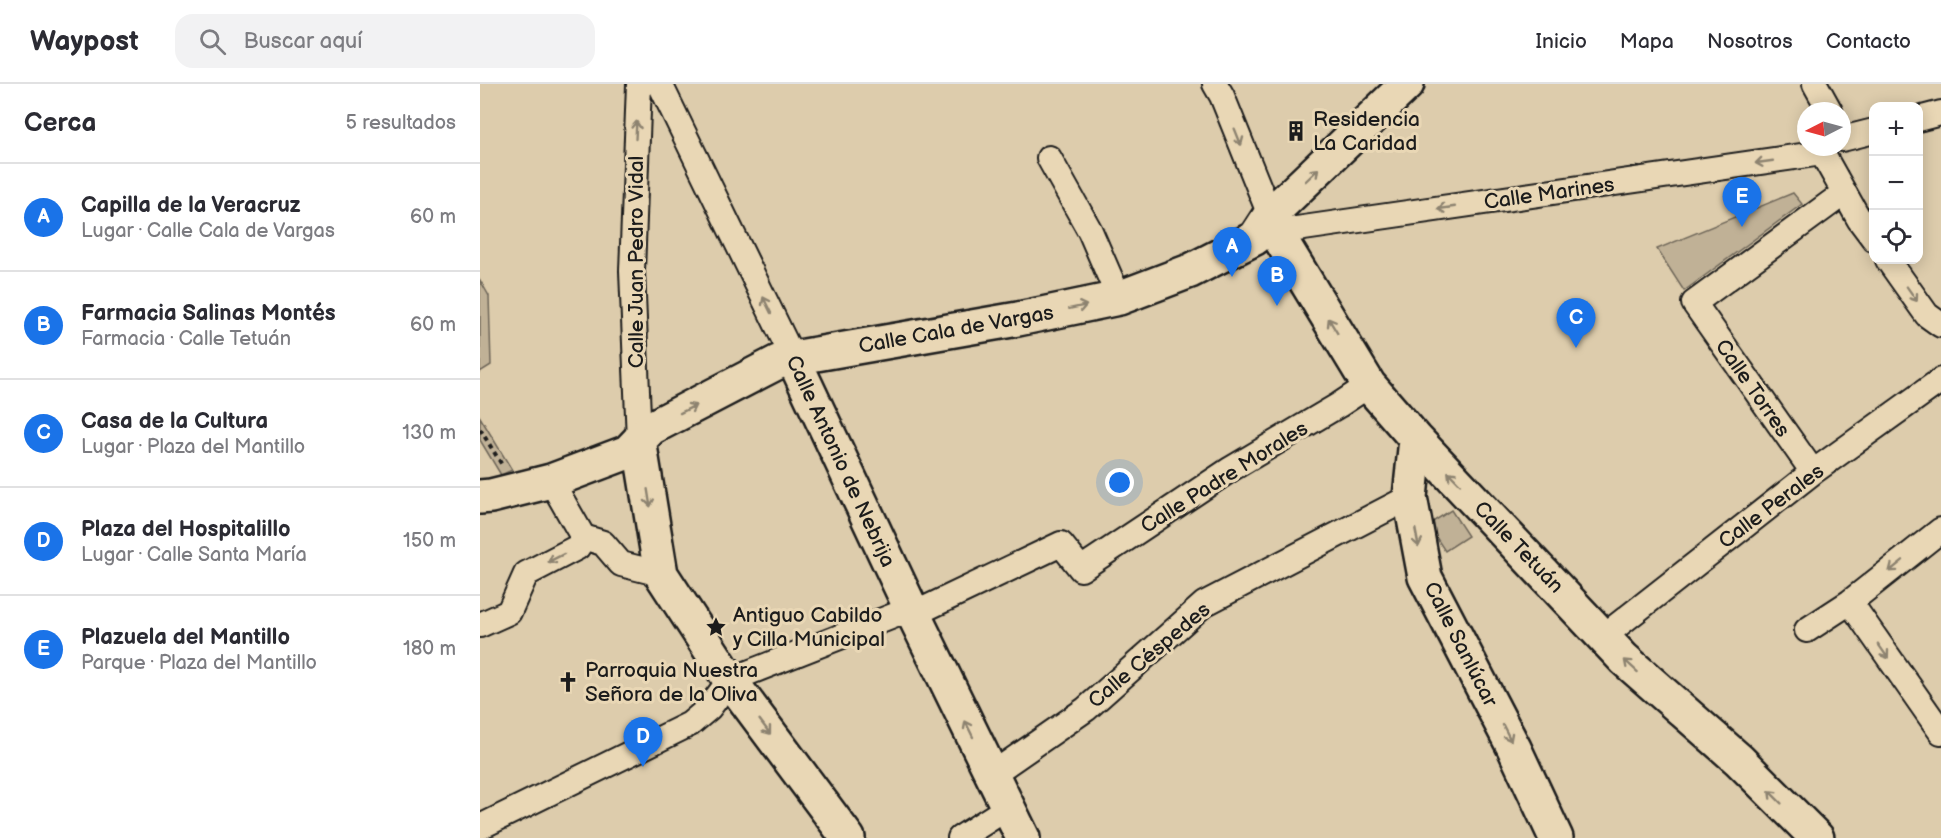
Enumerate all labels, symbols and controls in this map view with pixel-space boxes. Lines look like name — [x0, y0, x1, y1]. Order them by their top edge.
search box — [175, 14, 595, 68]
text: Waypost — [30, 25, 139, 58]
icon: search — [196, 25, 229, 58]
text: Buscar aquí — [244, 28, 363, 55]
text: Inicio — [1536, 29, 1587, 54]
text: Mapa — [1620, 29, 1674, 54]
text: Nosotros — [1707, 29, 1793, 54]
text: Contacto — [1826, 29, 1911, 54]
north arrow — [1797, 102, 1851, 156]
map controls — [1869, 102, 1923, 264]
button: + — [1869, 102, 1923, 156]
place label: Residencia La Caridad — [1313, 107, 1420, 156]
text: Cerca — [24, 108, 96, 139]
text: 5 resultados — [345, 111, 456, 135]
building icon: Residencia La Caridad — [1284, 119, 1308, 143]
one-way arrow — [631, 121, 642, 141]
one-way arrow — [1233, 128, 1244, 146]
street label: Calle Juan Pedro Vidal — [624, 156, 649, 368]
one-way arrow — [1755, 156, 1774, 167]
button: − — [1869, 156, 1923, 210]
one-way arrow — [1304, 168, 1319, 182]
street label: Calle Marines — [1482, 172, 1616, 215]
pin: E — [1722, 178, 1762, 227]
text: Capilla de la Veracruz — [81, 192, 301, 219]
one-way arrow — [1437, 202, 1457, 213]
text: A — [37, 205, 50, 229]
text: 60 m — [410, 205, 456, 229]
button: locate — [1869, 210, 1923, 264]
text: Lugar · Calle Cala de Vargas — [81, 219, 335, 243]
pin: A — [1212, 228, 1251, 277]
pin: B — [1258, 256, 1296, 306]
one-way arrow — [1906, 286, 1919, 302]
one-way arrow — [761, 296, 773, 314]
pin: C — [1556, 298, 1596, 348]
text: Farmacia Salinas Montés — [81, 300, 336, 327]
street label: Calle Cala de Vargas — [857, 300, 1055, 359]
one-way arrow — [1068, 301, 1087, 312]
text: B — [36, 313, 51, 337]
text: 60 m — [410, 313, 456, 337]
one-way arrow — [1327, 318, 1339, 335]
text: Farmacia · Calle Tetuán — [81, 327, 291, 351]
street label: Calle Torres — [1710, 335, 1795, 442]
street label: Calle Antonio de Nebrija — [781, 351, 901, 571]
one-way arrow — [678, 403, 696, 414]
text: Casa de la Cultura — [81, 408, 268, 435]
street label: Calle Padre Morales — [1136, 416, 1312, 539]
text: C — [36, 421, 51, 445]
text: 130 m — [402, 421, 456, 445]
text: Lugar · Plaza del Mantillo — [81, 435, 305, 459]
street label: Calle Perales — [1714, 459, 1829, 554]
your location — [1105, 468, 1134, 497]
one-way arrow — [1447, 471, 1461, 486]
one-way arrow — [643, 488, 654, 507]
street label: Calle Tetuán — [1469, 496, 1569, 599]
text: Plaza del Hospitalillo — [81, 516, 291, 543]
one-way arrow — [1412, 528, 1423, 547]
text: D — [37, 529, 50, 553]
text: 150 m — [403, 529, 456, 553]
text: Lugar · Calle Santa María — [81, 543, 307, 567]
one-way arrow — [547, 553, 565, 565]
one-way arrow — [1888, 559, 1904, 572]
street label: Calle Sanlúcar — [1418, 578, 1503, 711]
street label: Calle Céspedes — [1083, 597, 1215, 714]
place label: Antiguo Cabildo y Cilla Municipal — [732, 603, 885, 652]
place icon: Antiguo Cabildo y Cilla Municipal — [704, 615, 728, 639]
text: Plazuela del Mantillo — [81, 624, 290, 651]
text: E — [37, 637, 50, 661]
text: 180 m — [403, 637, 456, 661]
one-way arrow — [1877, 642, 1889, 658]
text: Parque · Plaza del Mantillo — [81, 651, 317, 675]
place label: Parroquia Nuestra Señora de la Oliva — [585, 658, 758, 707]
one-way arrow — [1624, 659, 1639, 673]
church icon: Parroquia Nuestra Señora de la Oliva — [556, 670, 580, 694]
pin: D — [624, 718, 662, 767]
one-way arrow — [759, 719, 771, 735]
one-way arrow — [962, 721, 974, 739]
one-way arrow — [1501, 724, 1513, 742]
one-way arrow — [1768, 789, 1783, 804]

